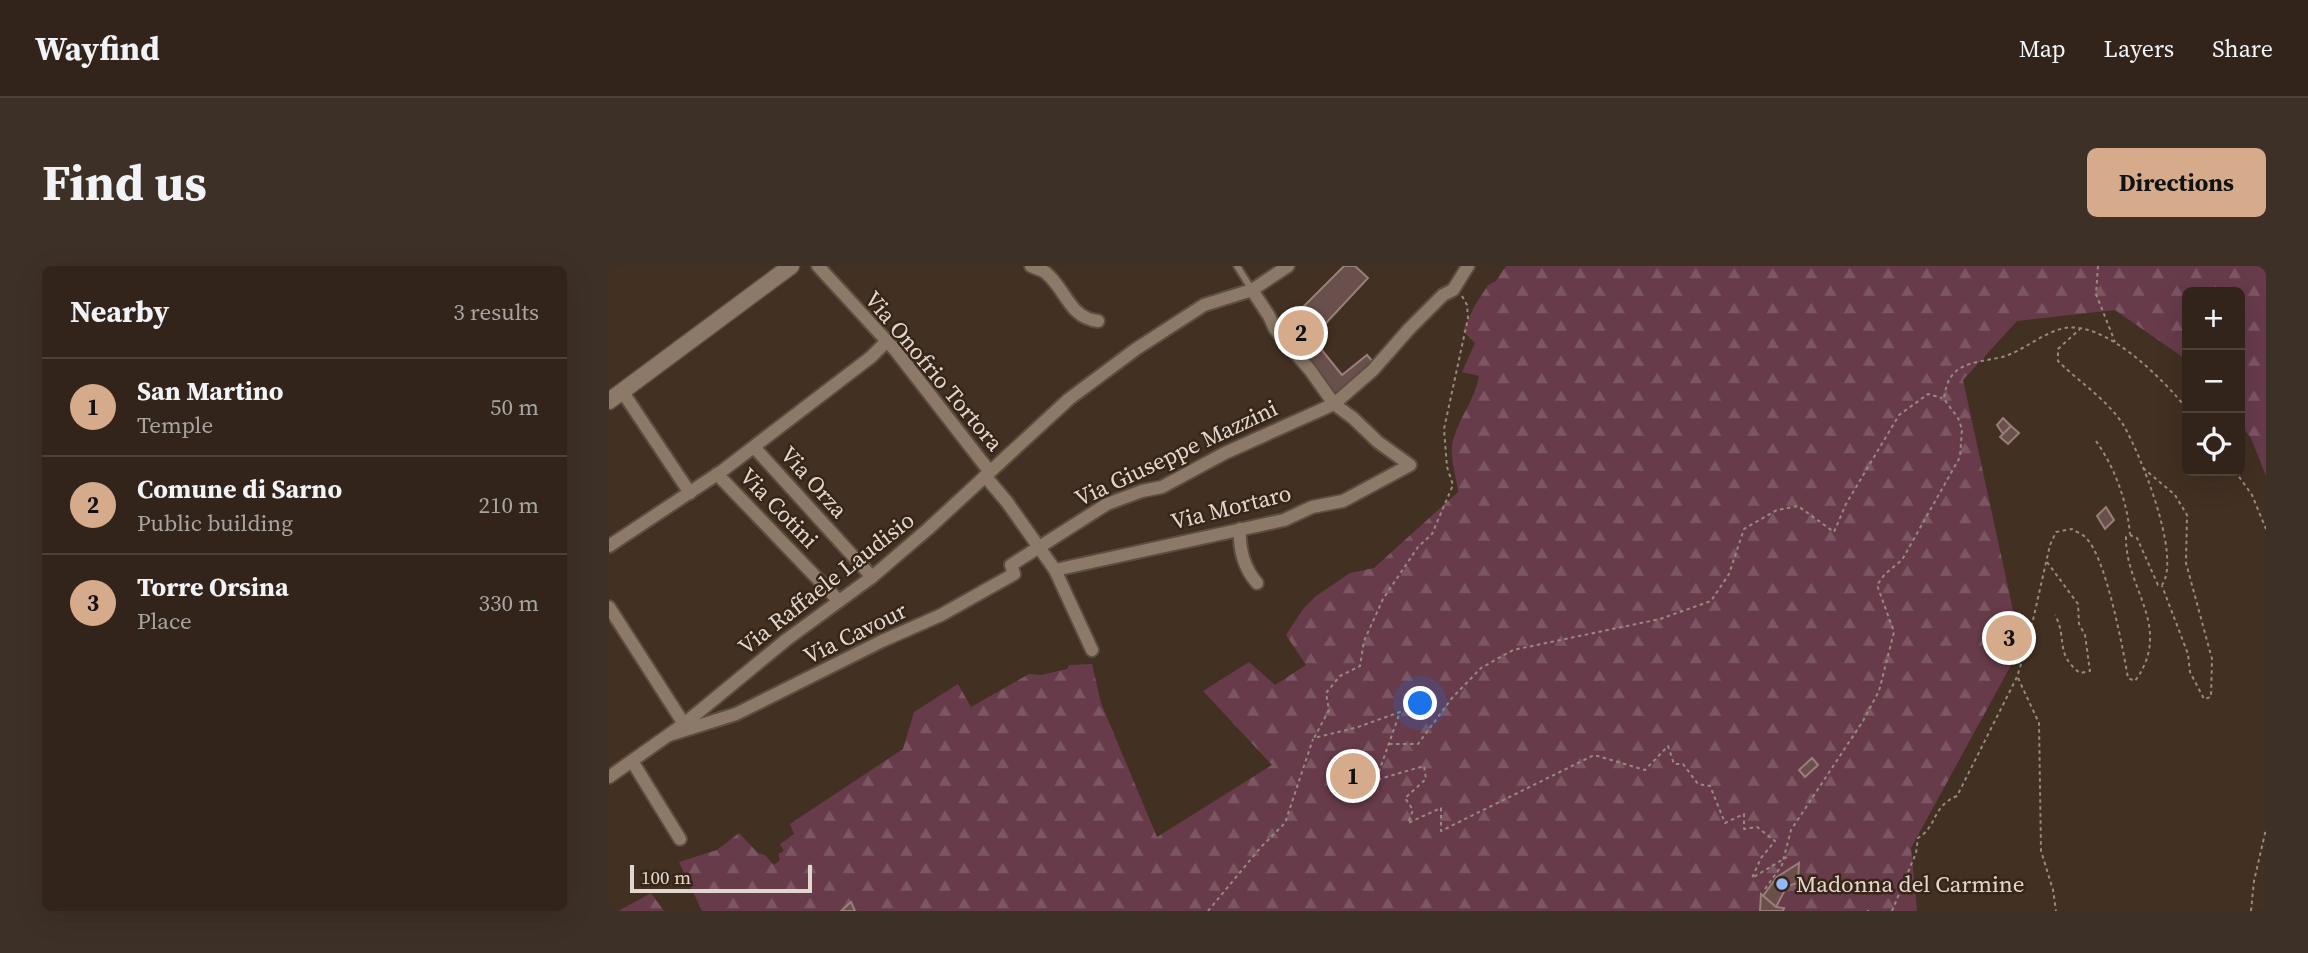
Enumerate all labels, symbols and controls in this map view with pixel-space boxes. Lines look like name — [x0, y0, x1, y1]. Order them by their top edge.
text: Wayfind — [35, 26, 160, 71]
text: Map — [2019, 32, 2066, 65]
text: Layers — [2104, 32, 2174, 65]
text: Share — [2212, 32, 2273, 65]
button: Directions — [2087, 148, 2266, 217]
text: Find us — [42, 149, 207, 216]
street label: Via Onofrio Tortora — [857, 284, 1011, 458]
map controls — [2182, 287, 2245, 476]
button: + — [2182, 287, 2245, 350]
text: Nearby — [70, 291, 169, 332]
text: 3 results — [453, 296, 539, 328]
pin: 2 — [1278, 307, 1324, 359]
button: − — [2182, 350, 2245, 413]
text: San Martino — [137, 373, 283, 409]
text: 1 — [87, 391, 99, 423]
text: 50 m — [490, 391, 539, 423]
street label: Via Giuseppe Mazzini — [1069, 392, 1283, 514]
text: Temple — [137, 409, 213, 441]
button: locate — [2182, 413, 2245, 476]
street label: Via Orza — [773, 439, 855, 525]
street label: Via Cotini — [732, 461, 826, 555]
text: Comune di Sarno — [137, 471, 342, 507]
street label: Via Mortaro — [1167, 477, 1295, 537]
text: 2 — [87, 489, 99, 521]
text: 210 m — [478, 489, 539, 521]
street label: Via Raffaele Laudisio — [731, 504, 921, 662]
text: Public building — [137, 507, 293, 539]
text: Torre Orsina — [137, 569, 289, 605]
text: 3 — [87, 587, 99, 619]
text: 330 m — [478, 587, 539, 619]
street label: Via Cavour — [798, 594, 912, 672]
text: Place — [137, 605, 192, 637]
pin: 3 — [1986, 612, 2032, 664]
your location — [1403, 686, 1437, 720]
pin: 1 — [1330, 750, 1376, 802]
scale bar — [630, 862, 812, 894]
text: 100 m — [641, 864, 691, 890]
place label: Madonna del Carmine — [1796, 868, 2024, 900]
marker: Madonna del Carmine — [1774, 876, 1790, 892]

